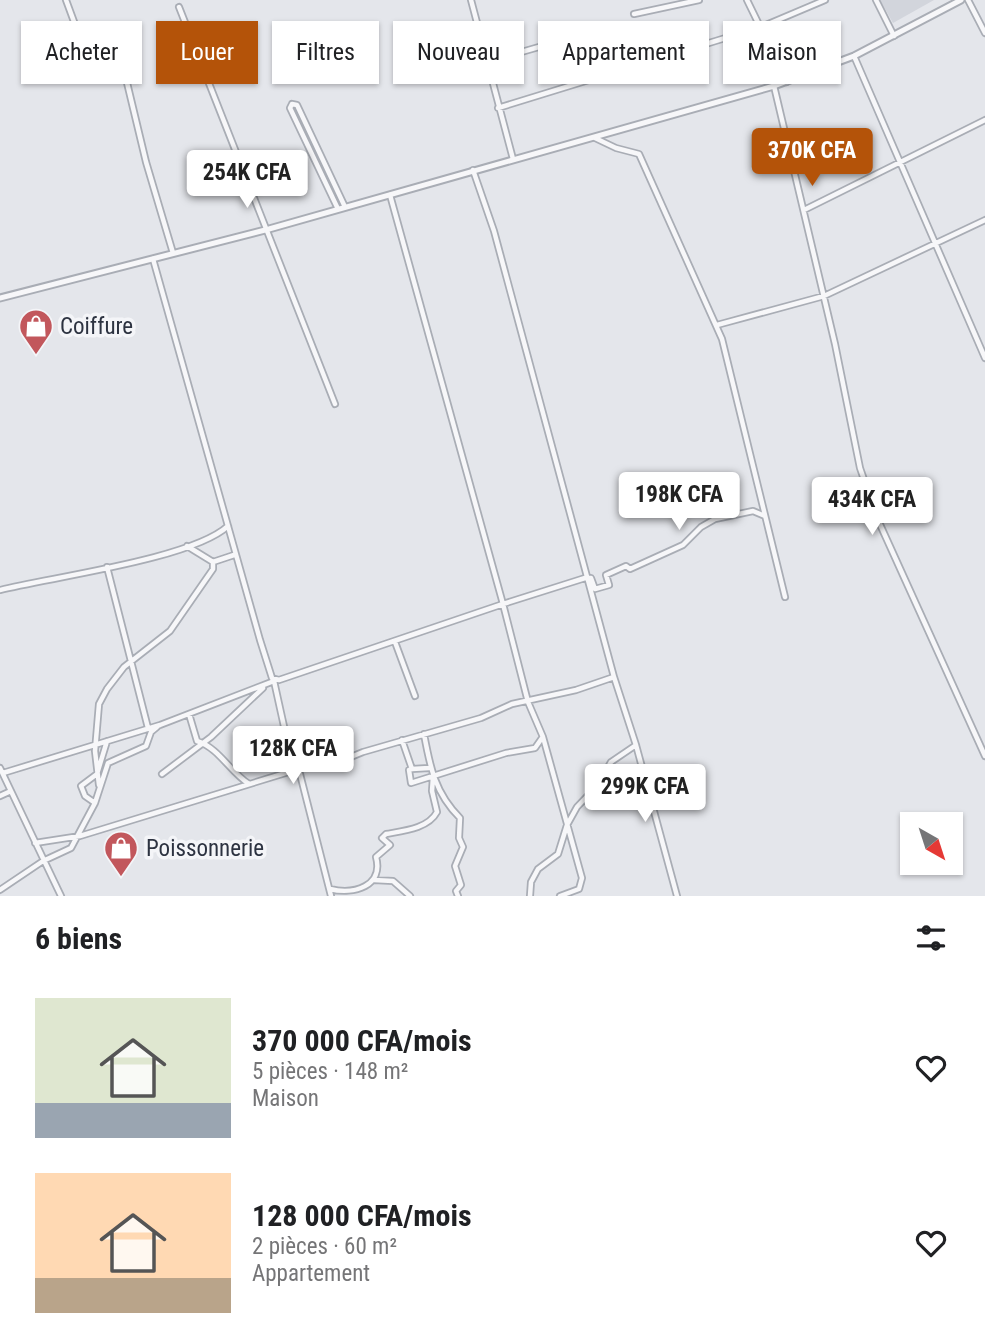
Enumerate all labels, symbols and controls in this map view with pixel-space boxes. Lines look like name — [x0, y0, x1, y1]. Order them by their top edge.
chip: Acheter — [21, 21, 142, 84]
chip: Louer — [156, 21, 258, 84]
chip: Filtres — [272, 21, 379, 84]
chip: Nouveau — [393, 21, 524, 84]
chip: Appartement — [538, 21, 709, 84]
chip: Maison — [723, 21, 841, 84]
pin: 370K CFA — [740, 128, 884, 188]
text: 370K CFA — [768, 137, 856, 164]
pin: 254K CFA — [175, 150, 319, 210]
text: 254K CFA — [203, 159, 291, 186]
shop icon: Coiffure — [17, 307, 55, 356]
place label: Coiffure — [60, 313, 133, 340]
pin: 198K CFA — [607, 472, 751, 532]
pin: 434K CFA — [800, 477, 944, 537]
text: 198K CFA — [635, 481, 723, 508]
text: 434K CFA — [828, 486, 916, 513]
pin: 128K CFA — [221, 726, 365, 786]
text: 128K CFA — [249, 735, 337, 762]
pin: 299K CFA — [573, 764, 717, 824]
text: 299K CFA — [601, 773, 689, 800]
north arrow — [900, 812, 962, 875]
map controls — [900, 812, 963, 875]
shop icon: Poissonnerie — [102, 829, 140, 878]
place label: Poissonnerie — [146, 835, 264, 862]
icon: filters — [912, 919, 950, 957]
text: 6 biens — [35, 921, 122, 956]
text: 370 000 CFA/mois — [252, 1023, 472, 1058]
icon: home — [91, 1026, 175, 1110]
icon: heart — [912, 1049, 950, 1087]
text: 5 pièces · 148 m² — [252, 1058, 408, 1085]
text: Maison — [252, 1085, 319, 1112]
text: 128 000 CFA/mois — [252, 1198, 472, 1233]
icon: home — [91, 1201, 175, 1285]
icon: heart — [912, 1224, 950, 1262]
text: 2 pièces · 60 m² — [252, 1233, 397, 1260]
text: Appartement — [252, 1260, 370, 1287]

